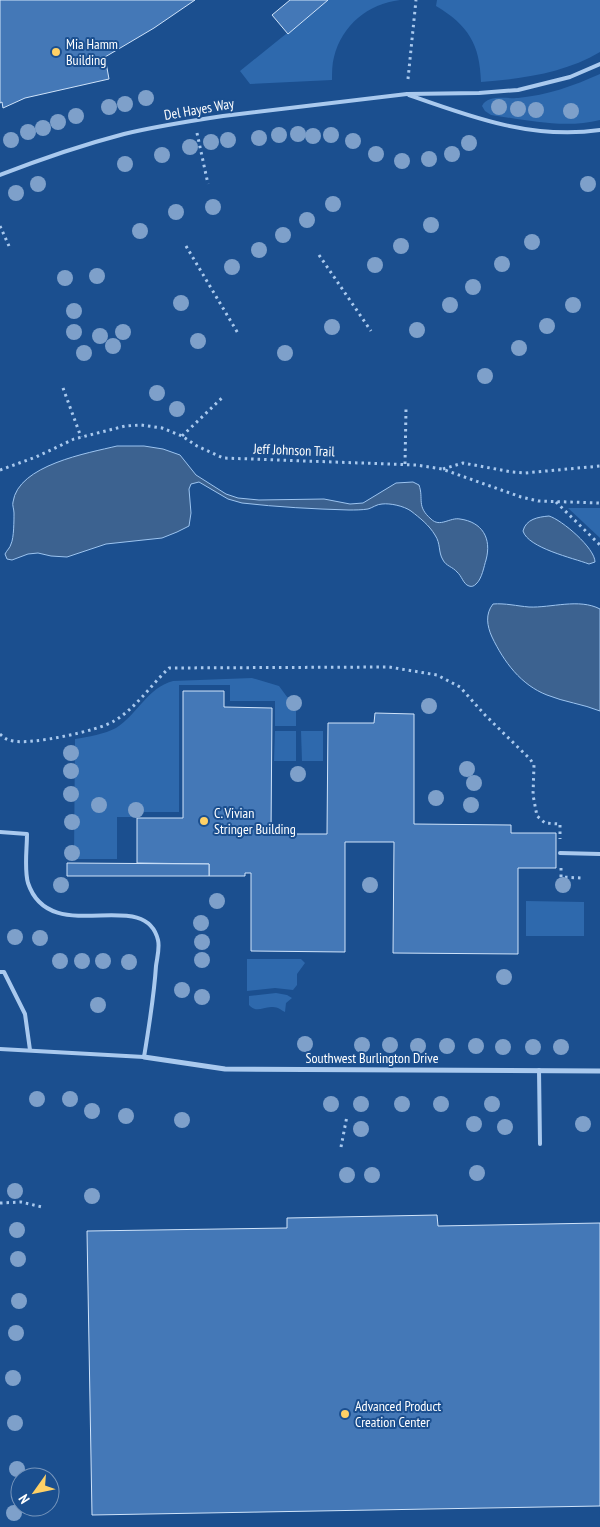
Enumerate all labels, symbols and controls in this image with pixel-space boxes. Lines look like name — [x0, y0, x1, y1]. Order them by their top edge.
place label: Mia Hamm Building — [66, 35, 118, 69]
marker: Mia Hamm Building — [50, 46, 62, 58]
street label: Del Hayes Way — [163, 94, 236, 124]
street label: Jeff Johnson Trail — [252, 440, 336, 460]
place label: C. Vivian Stringer Building — [214, 804, 296, 838]
marker: C. Vivian Stringer Building — [198, 815, 210, 827]
street label: Southwest Burlington Drive — [306, 1049, 439, 1067]
place label: Advanced Product Creation Center — [355, 1397, 441, 1431]
marker: Advanced Product Creation Center — [339, 1408, 351, 1420]
north arrow — [10, 1467, 60, 1517]
text: N — [14, 1491, 34, 1507]

